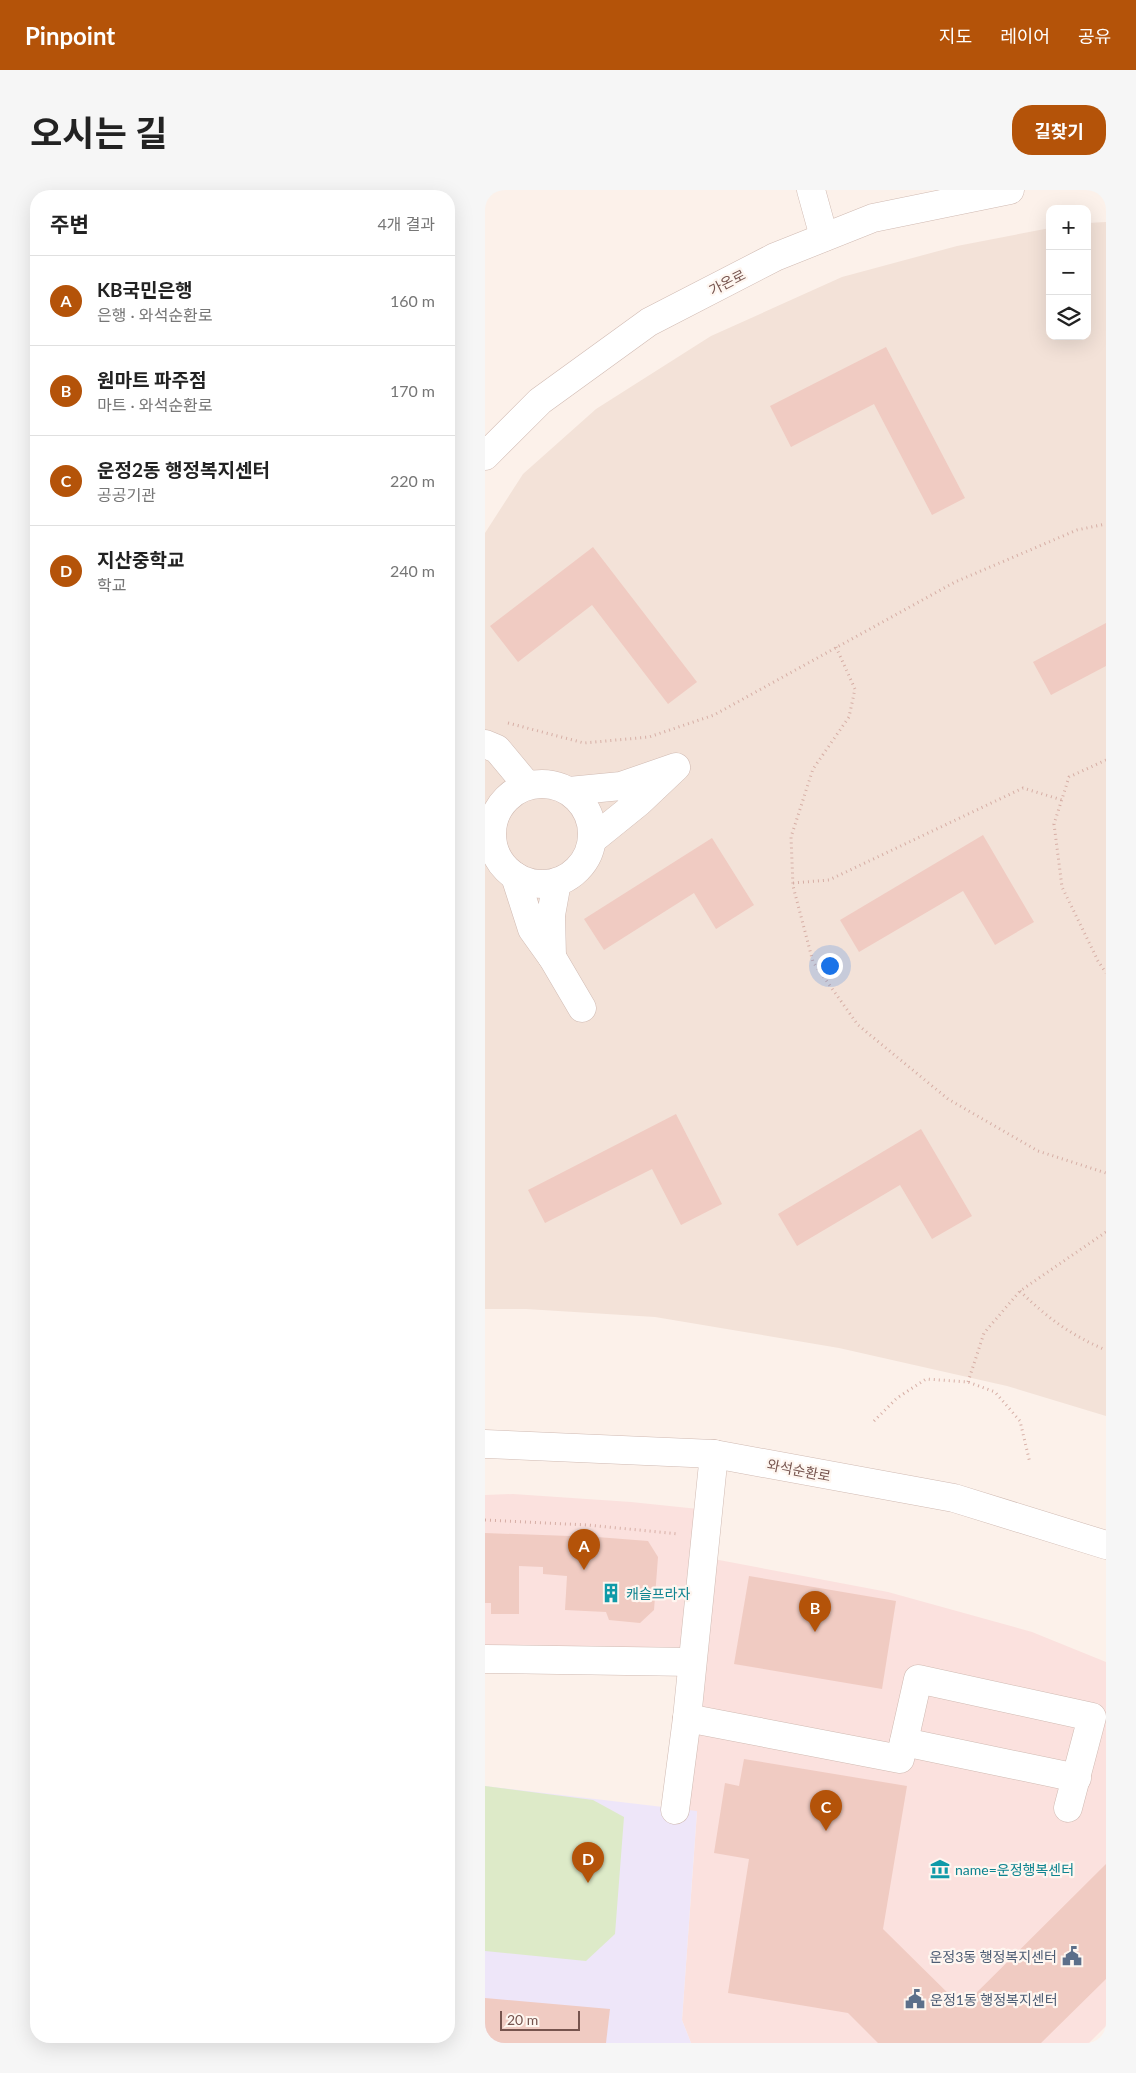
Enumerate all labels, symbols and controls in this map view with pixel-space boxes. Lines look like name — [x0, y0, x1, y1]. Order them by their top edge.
text: Pinpoint — [25, 21, 115, 50]
text: 지도 — [939, 25, 972, 47]
text: 레이어 — [1000, 25, 1050, 47]
text: 공유 — [1078, 25, 1111, 47]
button: 길찾기 — [1012, 105, 1106, 155]
text: 오시는 길 — [30, 111, 167, 153]
map controls — [1046, 205, 1091, 340]
button: + — [1046, 205, 1091, 250]
text: 주변 — [50, 211, 89, 236]
text: 4개 결과 — [377, 214, 435, 233]
button: − — [1046, 250, 1091, 295]
street label: 가온로 — [706, 266, 748, 298]
text: KB국민은행 — [97, 278, 192, 301]
text: A — [60, 291, 72, 310]
text: 160 m — [390, 291, 435, 310]
button: layers — [1046, 295, 1091, 340]
text: 은행 · 와석순환로 — [97, 305, 212, 324]
text: 원마트 파주점 — [97, 368, 207, 391]
text: B — [61, 381, 71, 400]
text: 170 m — [390, 381, 435, 400]
text: 마트 · 와석순환로 — [97, 395, 212, 414]
text: 운정2동 행정복지센터 — [97, 458, 270, 481]
text: C — [61, 471, 71, 490]
text: 220 m — [390, 471, 435, 490]
text: 공공기관 — [97, 485, 156, 504]
text: 지산중학교 — [97, 548, 184, 571]
text: D — [60, 561, 72, 580]
text: 240 m — [390, 561, 435, 580]
text: 학교 — [97, 575, 126, 594]
your location — [817, 953, 843, 979]
street label: 와석순환로 — [766, 1456, 832, 1485]
pin: A — [568, 1529, 600, 1570]
building icon: 캐슬프라자 — [600, 1582, 622, 1604]
place label: 캐슬프라자 — [626, 1585, 691, 1602]
pin: B — [799, 1591, 831, 1632]
pin: C — [810, 1790, 842, 1831]
pin: D — [572, 1842, 604, 1883]
museum icon: name=운정행복센터 — [929, 1858, 951, 1880]
place label: name=운정행복센터 — [955, 1861, 1074, 1878]
public building icon: 운정3동 행정복지센터 — [1061, 1945, 1083, 1967]
place label: 운정3동 행정복지센터 — [929, 1948, 1057, 1965]
public building icon: 운정1동 행정복지센터 — [904, 1988, 926, 2010]
place label: 운정1동 행정복지센터 — [930, 1991, 1058, 2008]
scale bar — [500, 2008, 580, 2031]
text: 20 m — [507, 2011, 538, 2028]

